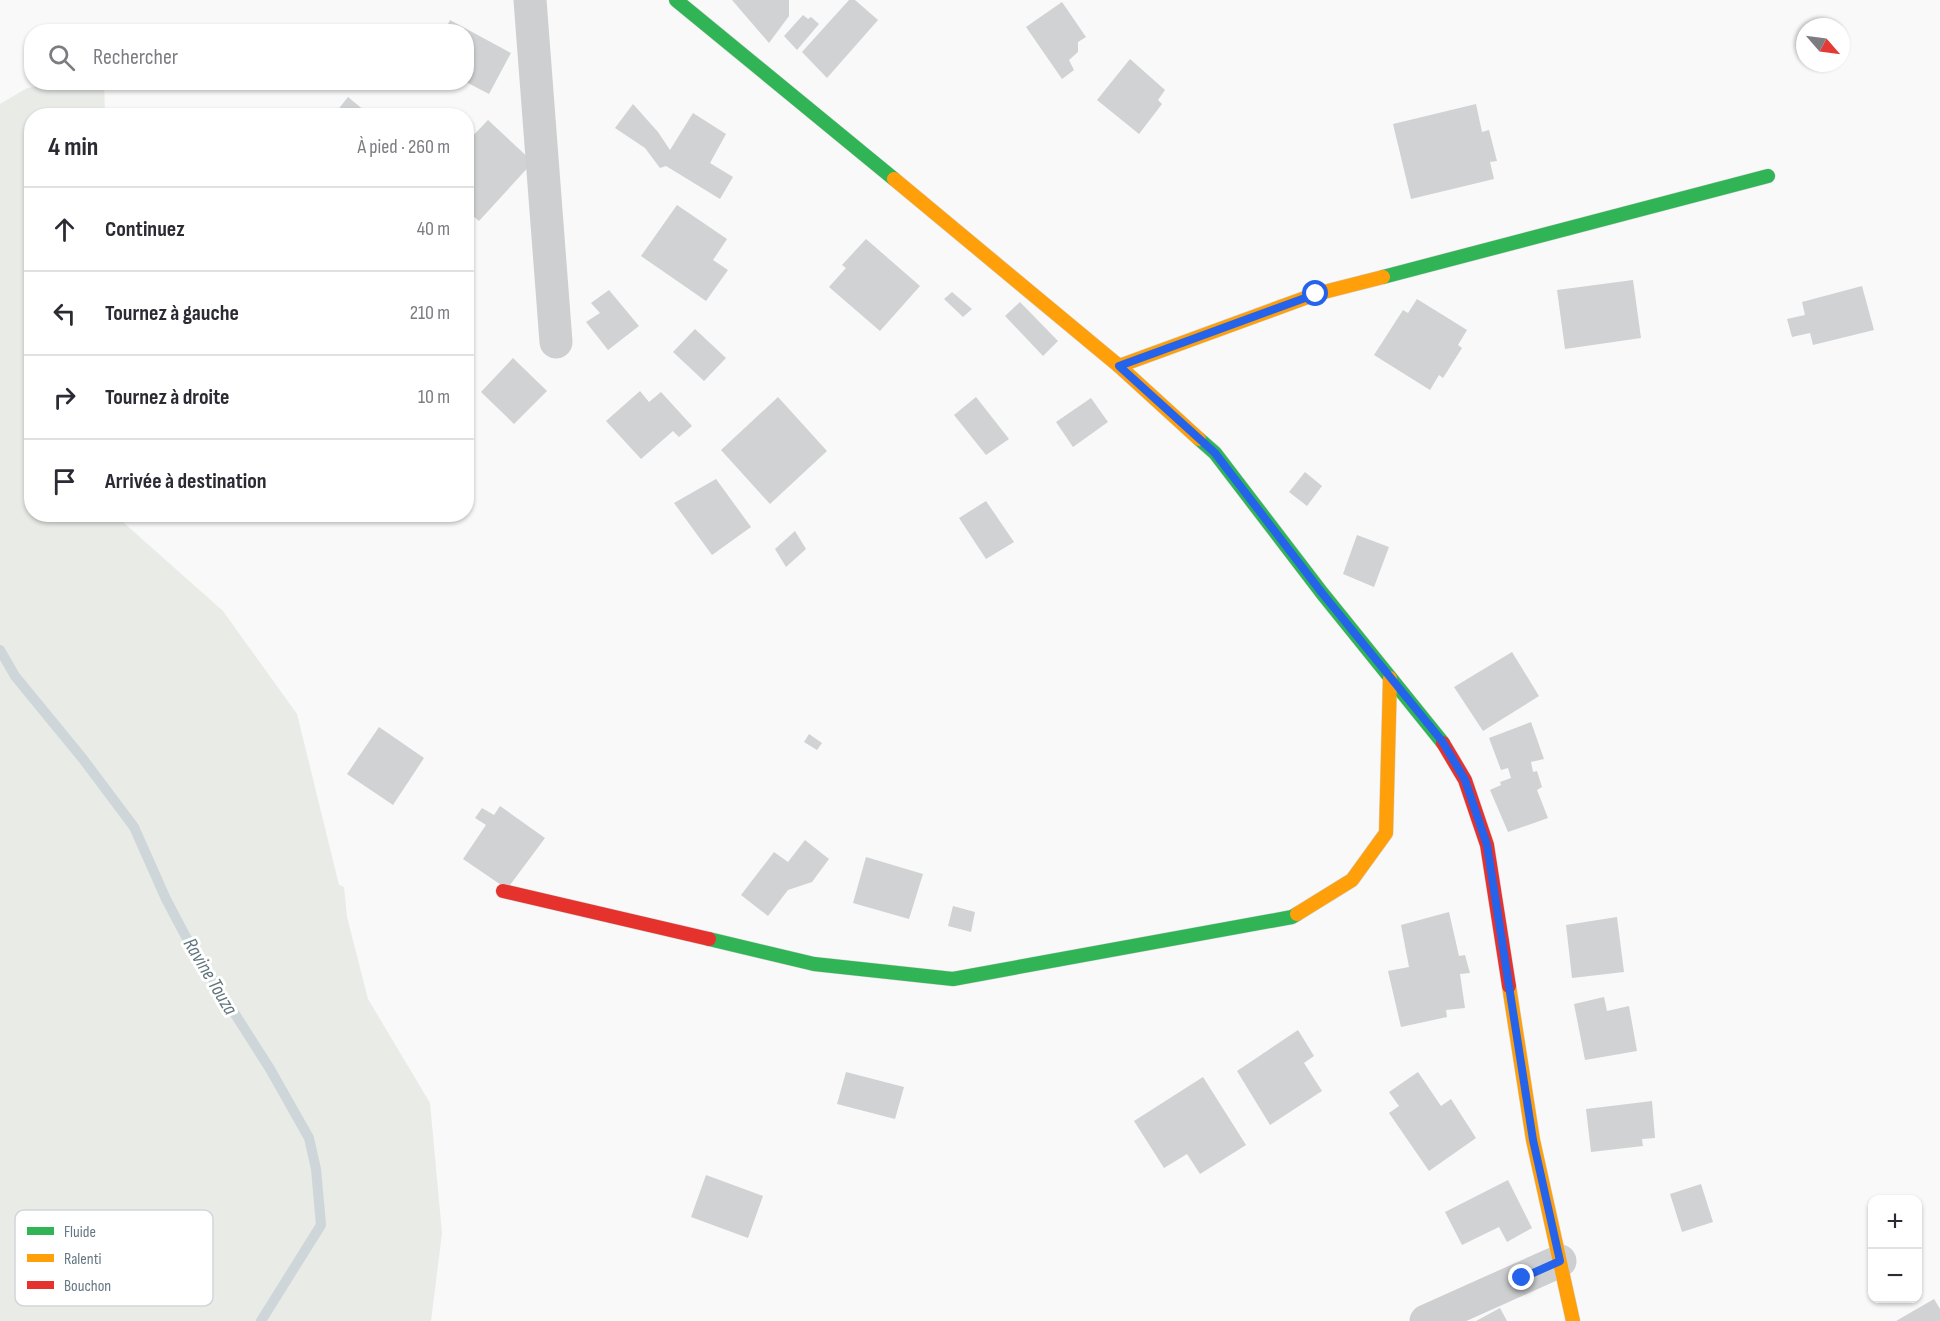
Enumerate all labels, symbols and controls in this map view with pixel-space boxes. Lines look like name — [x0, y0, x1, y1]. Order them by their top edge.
north arrow — [1796, 18, 1850, 72]
search box — [24, 24, 474, 90]
icon: search — [45, 41, 78, 74]
text: Rechercher — [93, 44, 178, 71]
text: 4 min — [48, 132, 98, 163]
text: À pied · 260 m — [358, 135, 450, 159]
icon: ahead — [48, 213, 81, 246]
text: Continuez — [105, 216, 185, 243]
text: 40 m — [417, 217, 450, 241]
route start — [1302, 280, 1328, 306]
icon: left — [48, 297, 81, 330]
text: Tournez à gauche — [105, 300, 239, 327]
text: 210 m — [410, 301, 450, 325]
icon: right — [48, 381, 81, 414]
text: Tournez à droite — [105, 384, 230, 411]
text: 10 m — [418, 385, 450, 409]
icon: arrive — [48, 465, 81, 498]
text: Arrivée à destination — [105, 468, 267, 495]
water label: Ravine Touza — [178, 934, 242, 1019]
map controls — [1868, 1195, 1922, 1303]
button: + — [1868, 1195, 1922, 1249]
legend — [15, 1210, 213, 1306]
text: Fluide — [64, 1223, 96, 1242]
button: − — [1868, 1249, 1922, 1303]
text: Ralenti — [64, 1250, 102, 1269]
route end — [1508, 1264, 1534, 1290]
text: Bouchon — [64, 1277, 111, 1296]

